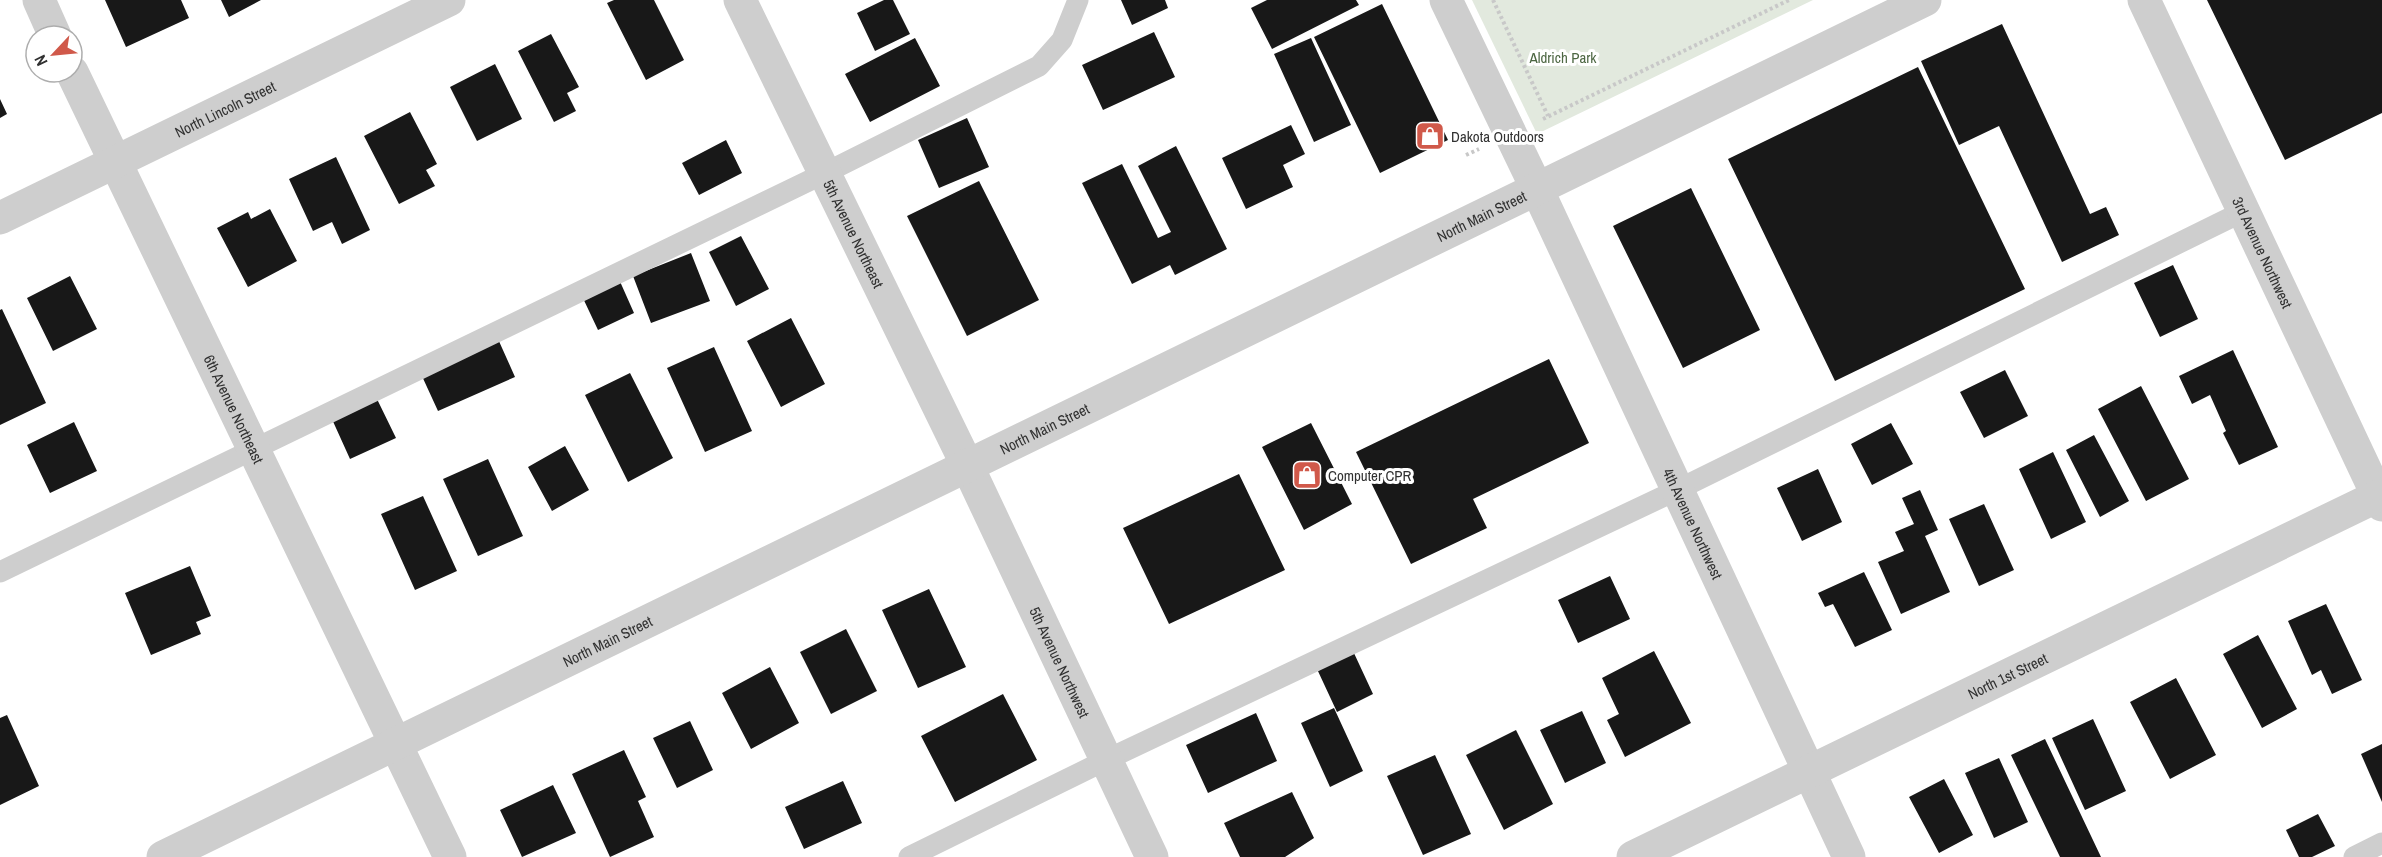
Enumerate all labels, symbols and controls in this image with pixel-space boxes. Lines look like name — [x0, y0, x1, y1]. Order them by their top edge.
north arrow — [24, 24, 84, 84]
park label: Aldrich Park — [1529, 47, 1597, 68]
text: N — [29, 51, 52, 70]
street label: North Lincoln Street — [171, 75, 279, 142]
shop icon: Dakota Outdoors — [1414, 120, 1446, 152]
place label: Dakota Outdoors — [1451, 126, 1544, 147]
street label: 5th Avenue Northeast — [819, 176, 890, 292]
street label: North Main Street — [1433, 185, 1530, 246]
street label: 3rd Avenue Northwest — [2228, 193, 2298, 312]
street label: 6th Avenue Northeast — [199, 351, 270, 467]
street label: North Main Street — [996, 397, 1093, 459]
shop icon: Computer CPR — [1291, 459, 1323, 491]
place label: Computer CPR — [1328, 465, 1412, 486]
street label: 4th Avenue Northwest — [1658, 465, 1728, 583]
street label: 5th Avenue Northwest — [1025, 603, 1095, 722]
street label: North Main Street — [559, 610, 656, 672]
street label: North 1st Street — [1964, 647, 2051, 704]

